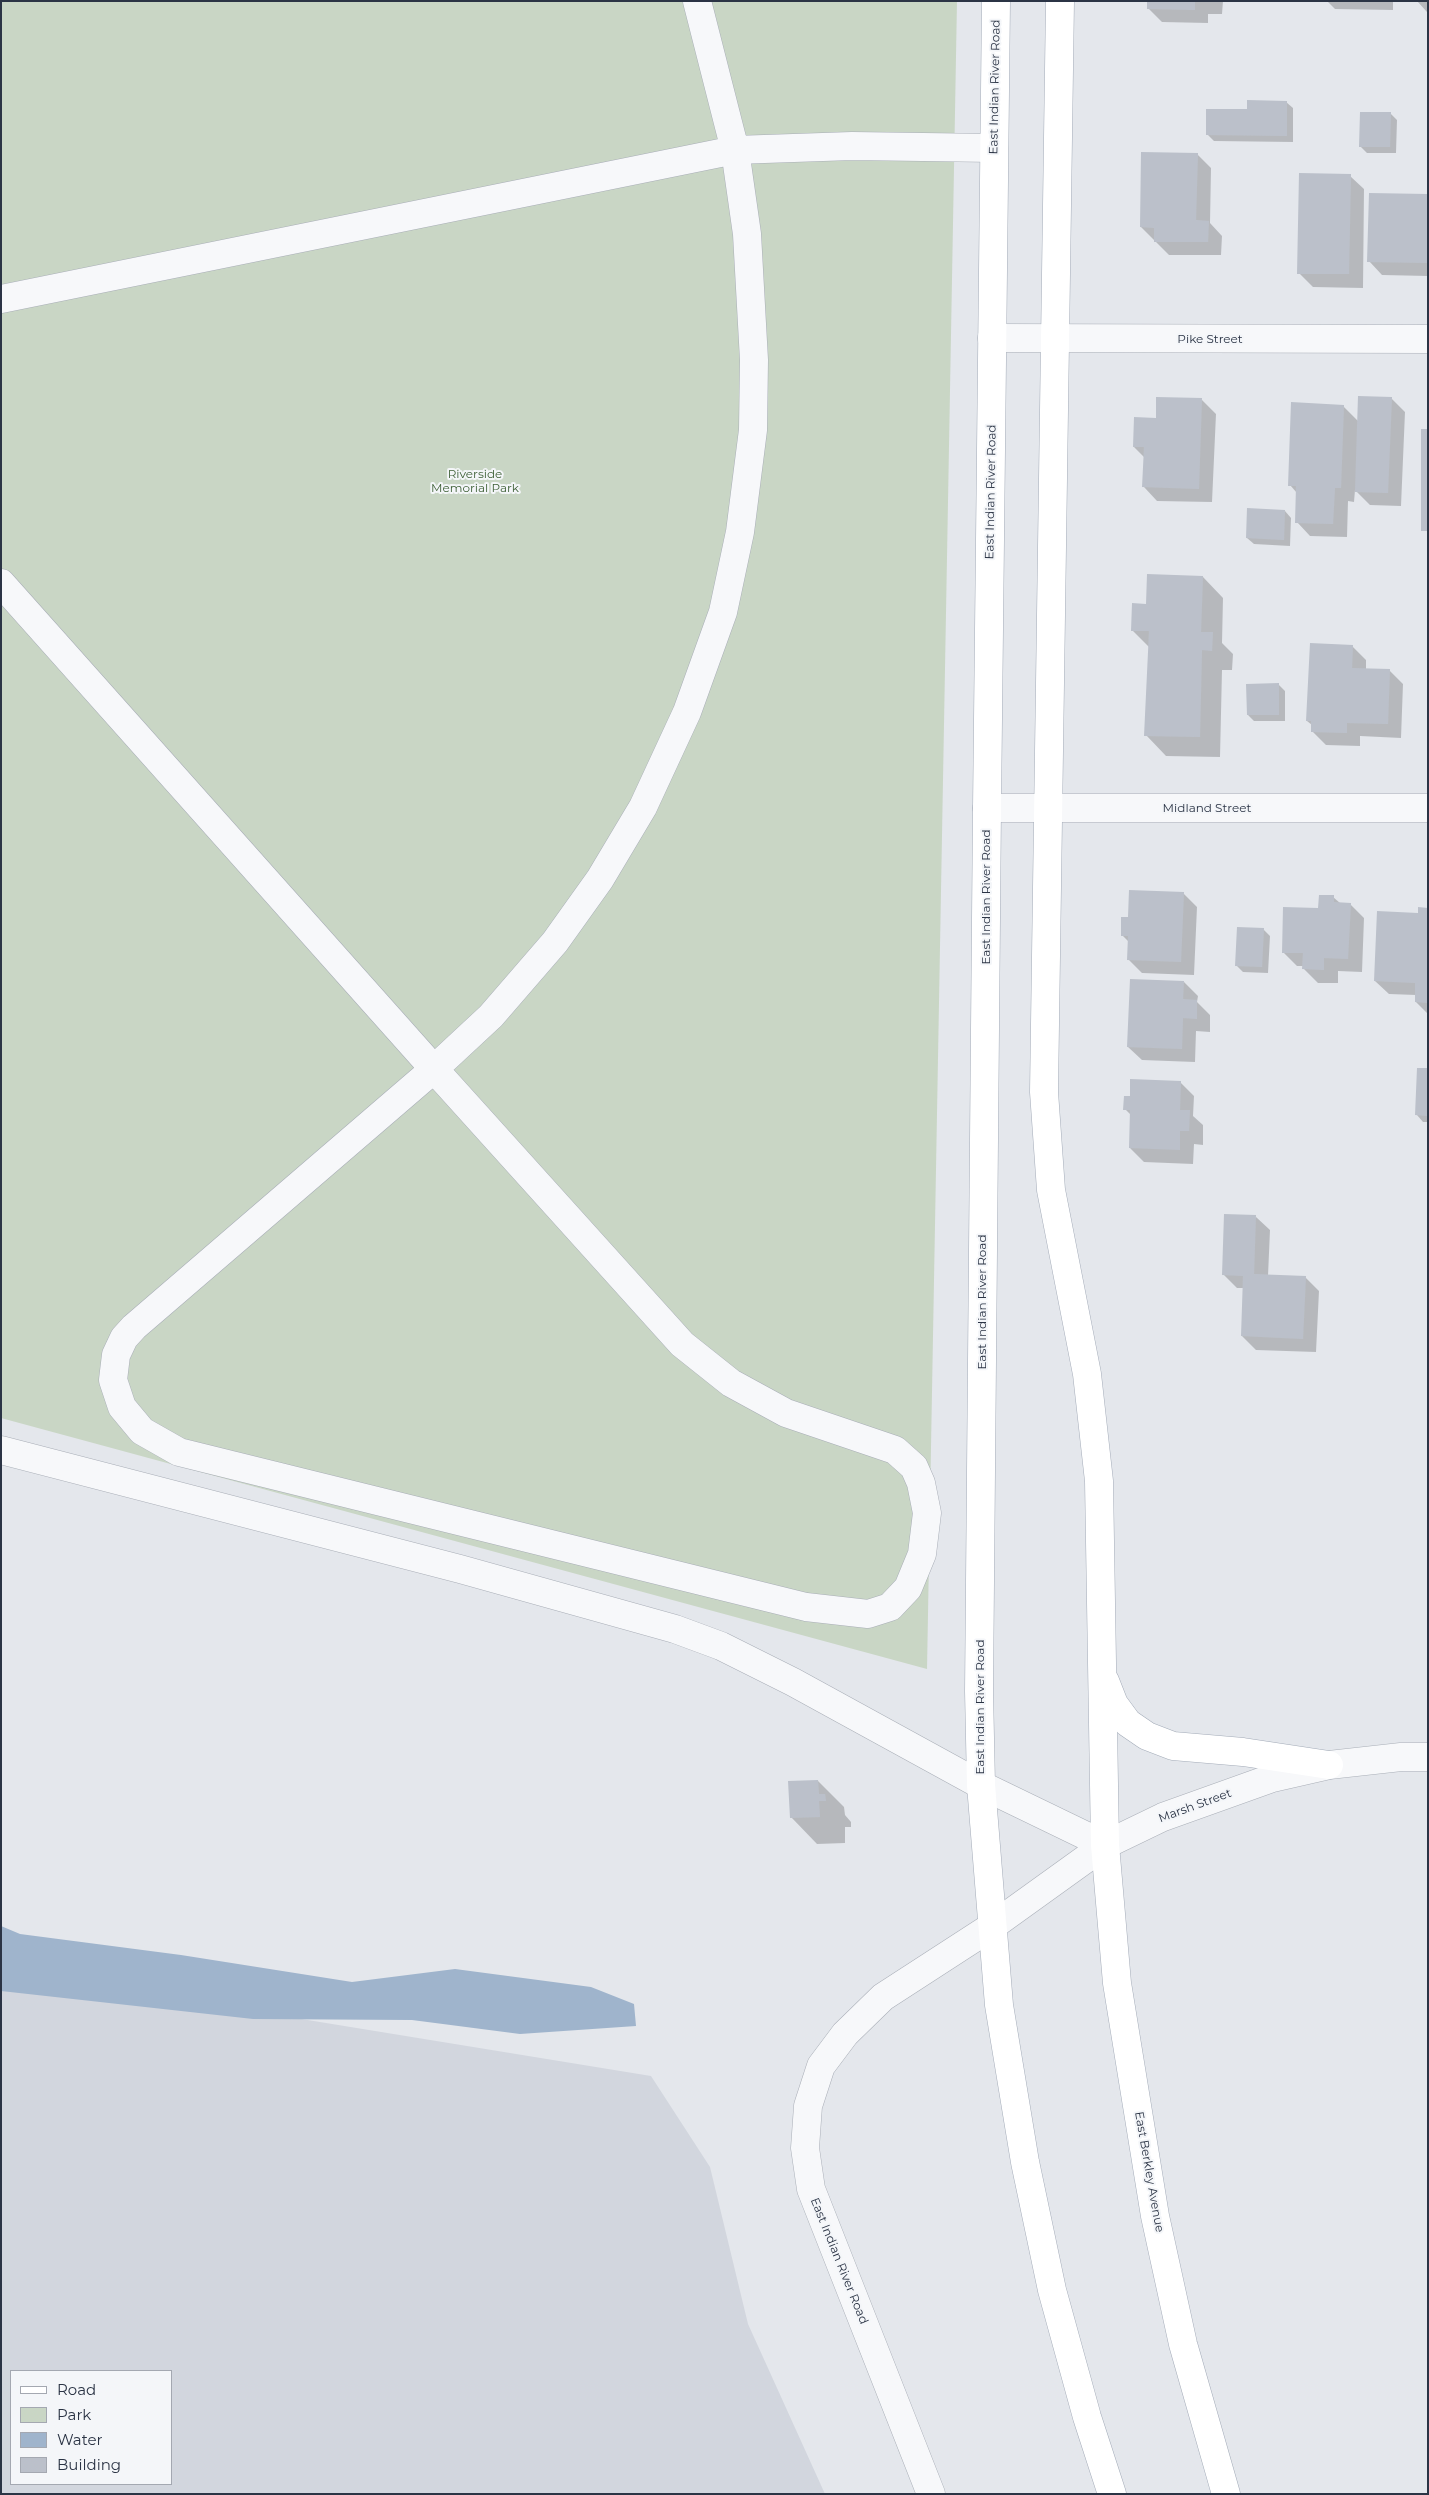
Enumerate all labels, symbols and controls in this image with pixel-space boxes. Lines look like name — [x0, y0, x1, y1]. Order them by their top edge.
street label: East Indian River Road — [987, 19, 1003, 155]
street label: Pike Street — [1177, 332, 1243, 346]
street label: East Indian River Road — [983, 424, 999, 560]
park label: Riverside Memorial Park — [431, 467, 519, 495]
street label: Midland Street — [1163, 801, 1251, 815]
street label: East Indian River Road — [979, 829, 993, 965]
street label: East Indian River Road — [975, 1234, 989, 1370]
street label: East Indian River Road — [973, 1639, 987, 1775]
street label: Marsh Street — [1156, 1786, 1234, 1826]
street label: East Berkley Avenue — [1131, 2110, 1167, 2234]
street label: East Indian River Road — [807, 2196, 871, 2326]
legend — [10, 2370, 172, 2485]
text: Road — [57, 2380, 96, 2399]
text: Park — [57, 2405, 91, 2424]
text: Water — [57, 2430, 103, 2449]
text: Building — [57, 2455, 121, 2474]

